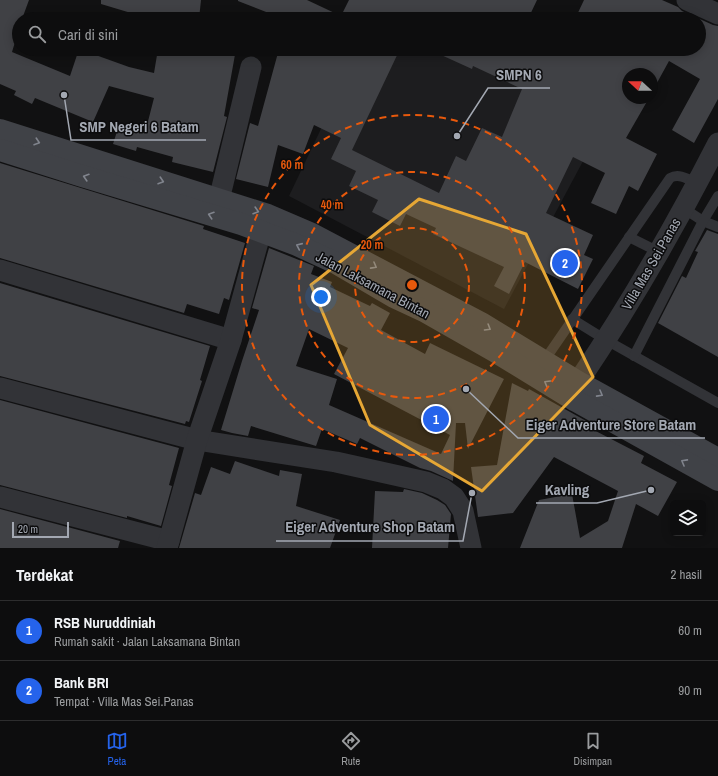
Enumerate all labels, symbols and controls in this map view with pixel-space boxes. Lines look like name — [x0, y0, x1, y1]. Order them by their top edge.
search box — [12, 12, 706, 56]
icon: search — [26, 23, 48, 45]
text: Cari di sini — [58, 24, 118, 45]
callout: SMPN 6 — [488, 61, 550, 88]
text: SMPN 6 — [496, 64, 542, 85]
north arrow — [622, 68, 658, 104]
callout: SMP Negeri 6 Batam — [71, 113, 206, 140]
text: SMP Negeri 6 Batam — [79, 116, 199, 137]
one-way arrow — [33, 137, 40, 145]
text: 60 m — [281, 157, 303, 173]
one-way arrow — [83, 173, 90, 182]
one-way arrow — [157, 177, 164, 185]
text: 40 m — [321, 197, 343, 213]
one-way arrow — [253, 206, 260, 215]
one-way arrow — [207, 211, 214, 220]
street label: Villa Mas Sei.Panas — [617, 215, 685, 313]
text: 20 m — [361, 237, 383, 253]
one-way arrow — [295, 243, 303, 251]
street label: Jalan Laksamana Bintan — [313, 247, 433, 323]
pin: 2 — [552, 248, 578, 278]
one-way arrow — [370, 261, 377, 269]
centre of rings — [405, 278, 419, 292]
your location — [311, 287, 331, 307]
one-way arrow — [484, 323, 491, 330]
one-way arrow — [544, 380, 551, 387]
one-way arrow — [596, 389, 603, 397]
pin: 1 — [423, 404, 449, 434]
callout: Eiger Adventure Store Batam — [518, 411, 705, 438]
text: Eiger Adventure Store Batam — [526, 414, 696, 435]
one-way arrow — [681, 459, 688, 466]
callout: Kavling — [536, 476, 597, 503]
text: Kavling — [545, 479, 590, 500]
map controls — [670, 500, 706, 536]
button: layers — [670, 500, 706, 536]
callout: Eiger Adventure Shop Batam — [276, 514, 463, 541]
text: Eiger Adventure Shop Batam — [285, 516, 455, 537]
scale bar — [12, 520, 69, 539]
text: 20 m — [18, 522, 38, 536]
text: Terdekat — [16, 563, 73, 586]
text: 2 hasil — [671, 566, 702, 583]
text: RSB Nuruddiniah — [54, 612, 156, 633]
text: 1 — [26, 622, 32, 639]
text: 60 m — [678, 622, 702, 639]
text: Rumah sakit · Jalan Laksamana Bintan — [54, 633, 240, 650]
text: Bank BRI — [54, 672, 109, 693]
text: 2 — [26, 682, 32, 699]
text: 90 m — [678, 682, 702, 699]
text: Tempat · Villa Mas Sei.Panas — [54, 693, 194, 710]
tab: Peta — [106, 730, 128, 768]
tab: Rute — [340, 730, 362, 768]
tab: Disimpan — [573, 730, 612, 768]

